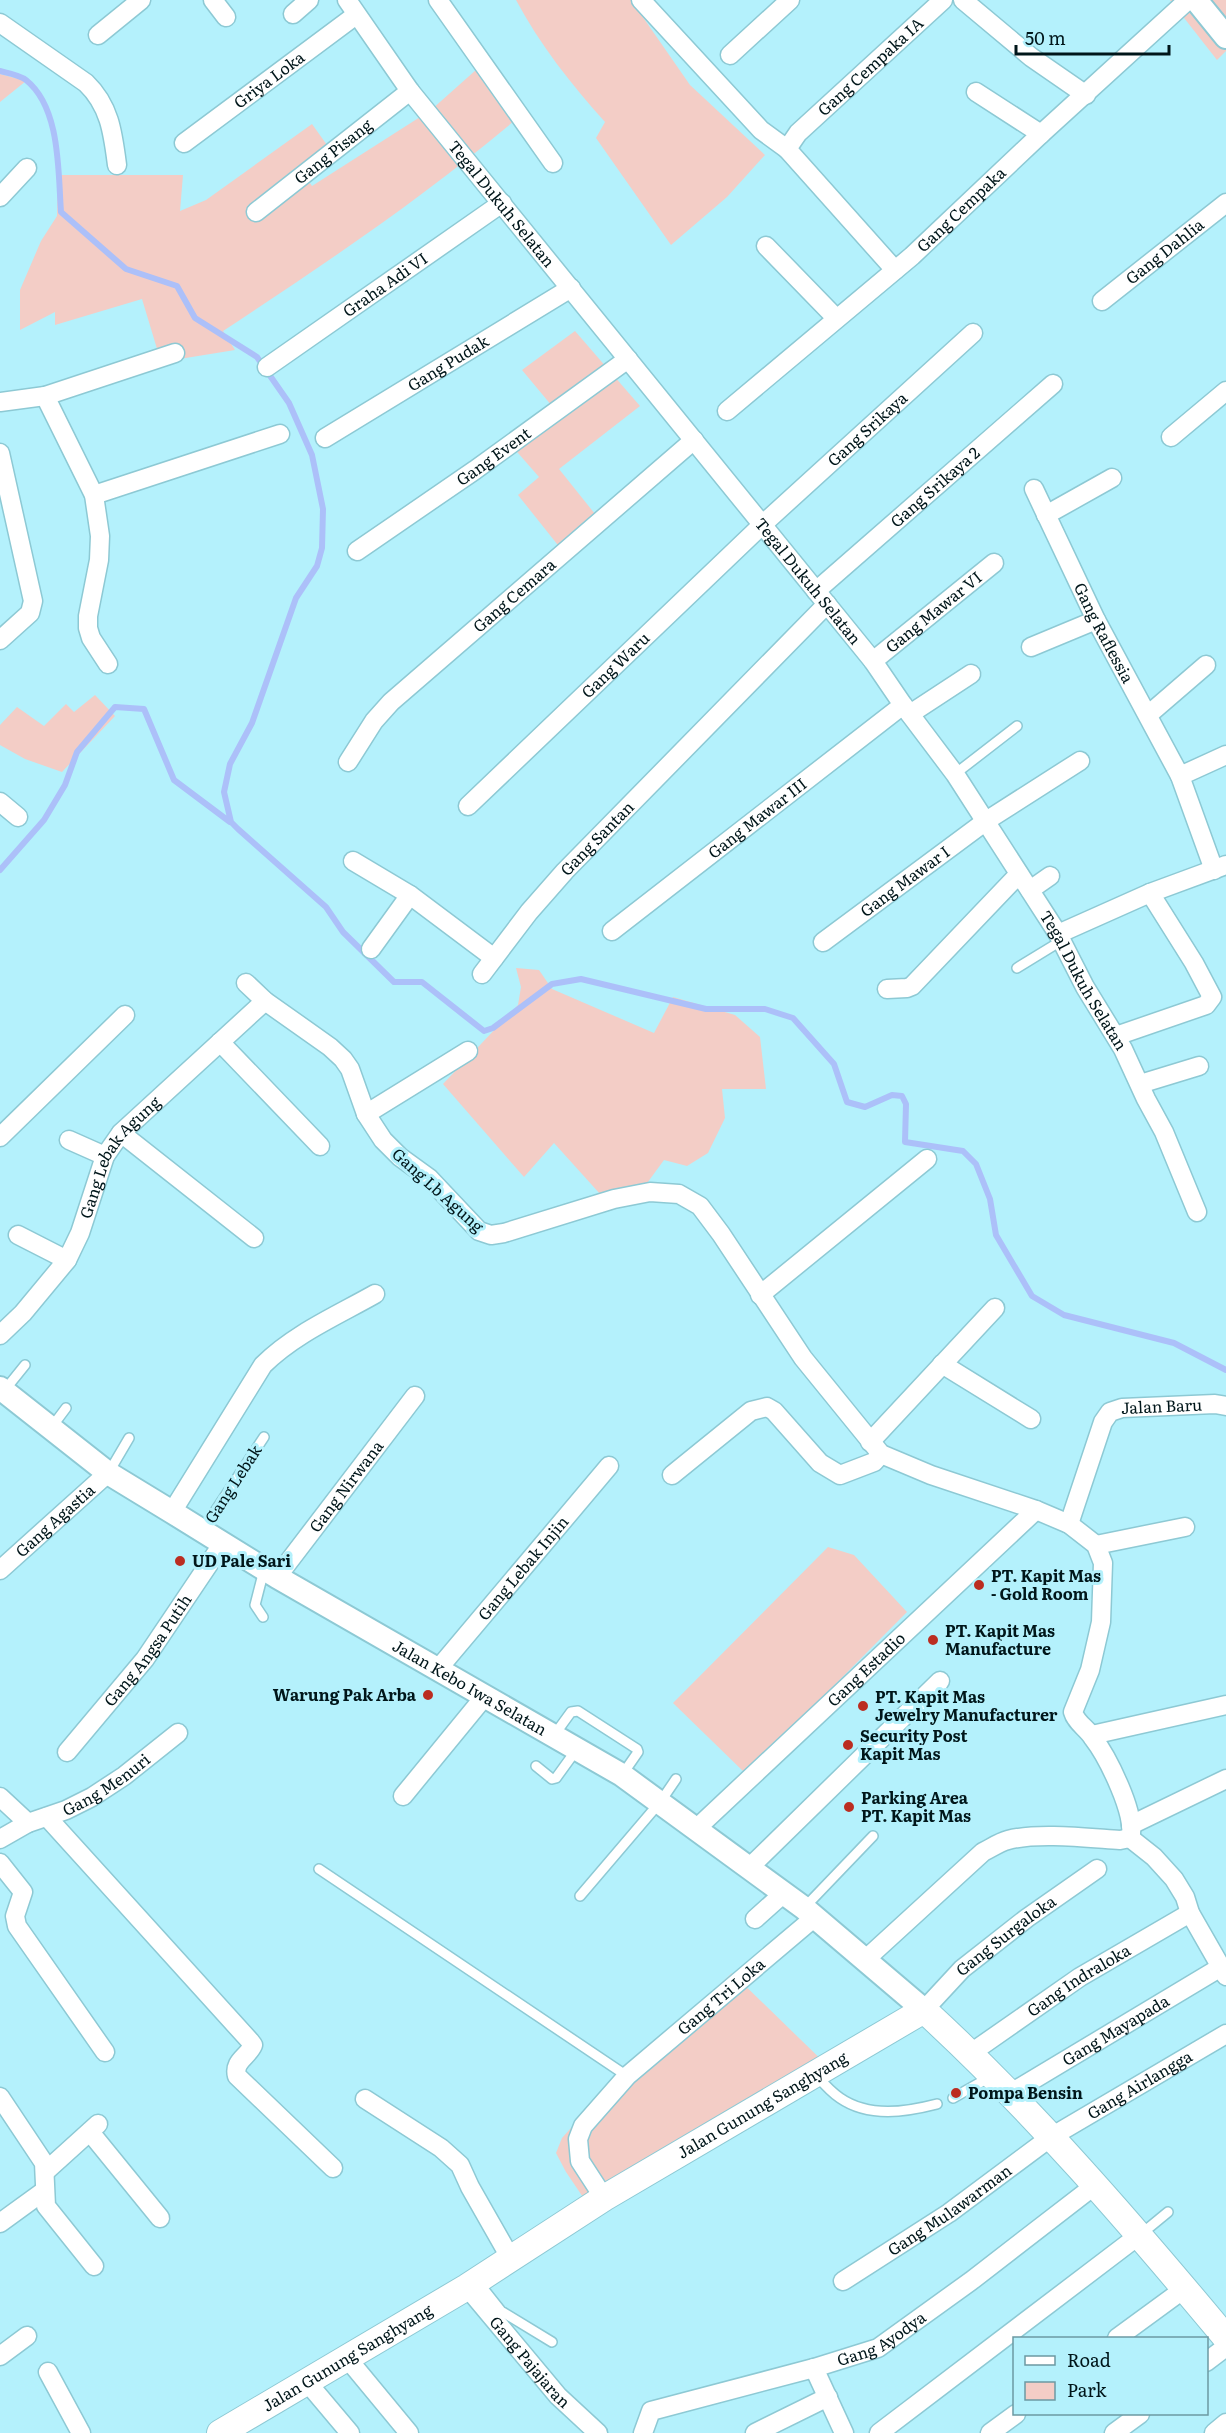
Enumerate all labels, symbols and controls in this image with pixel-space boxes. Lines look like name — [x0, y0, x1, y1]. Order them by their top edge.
street label: Gang Cempaka IA — [811, 11, 928, 121]
scale bar — [1016, 18, 1169, 56]
text: 50 m — [1025, 24, 1066, 51]
street label: Griya Loka — [228, 44, 309, 113]
street label: Gang Pisang — [288, 112, 377, 189]
street label: Tegal Dukuh Selatan — [443, 134, 562, 272]
street label: Gang Cempaka — [911, 160, 1011, 257]
street label: Gang Dahlia — [1120, 212, 1209, 289]
street label: Graha Adi VI — [337, 246, 432, 322]
street label: Gang Pudak — [402, 328, 493, 396]
street label: Gang Srikaya — [821, 385, 912, 471]
street label: Gang Event — [451, 420, 536, 491]
street label: Gang Srikaya 2 — [884, 440, 984, 532]
street label: Tegal Dukuh Selatan — [750, 512, 868, 649]
street label: Gang Cemara — [467, 552, 561, 637]
street label: Gang Mawar VI — [879, 565, 986, 658]
street label: Gang Raflessia — [1069, 578, 1141, 687]
street label: Gang Waru — [575, 626, 654, 703]
street label: Gang Mawar III — [702, 771, 811, 863]
street label: Gang Santan — [554, 795, 639, 881]
street label: Gang Mawar I — [854, 839, 954, 922]
street label: Tegal Dukuh Selatan — [1035, 905, 1134, 1055]
street label: Gang Lebak Agung — [73, 1090, 165, 1221]
street label: Gang Lb Agung — [387, 1141, 490, 1237]
street label: Jalan Baru — [1120, 1392, 1203, 1419]
street label: Gang Nirwana — [302, 1434, 389, 1537]
street label: Gang Lebak — [198, 1439, 267, 1527]
street label: Gang Agastia — [9, 1477, 100, 1562]
street label: Gang Lebak Injin — [471, 1510, 574, 1625]
place label: UD Pale Sari — [192, 1548, 291, 1572]
marker: UD Pale Sari — [173, 1554, 187, 1568]
place label: PT. Kapit Mas - Gold Room — [991, 1563, 1101, 1605]
marker: PT. Kapit Mas - Gold Room — [972, 1578, 986, 1592]
street label: Gang Angsa Putih — [97, 1588, 197, 1711]
place label: PT. Kapit Mas Manufacture — [945, 1618, 1055, 1660]
street label: Gang Estadio — [821, 1626, 910, 1711]
street label: Jalan Kebo Iwa Selatan — [388, 1633, 552, 1741]
marker: PT. Kapit Mas Manufacture — [926, 1633, 940, 1647]
place label: Warung Pak Arba — [273, 1682, 417, 1706]
place label: PT. Kapit Mas Jewelry Manufacturer — [875, 1684, 1058, 1726]
marker: Warung Pak Arba — [421, 1688, 435, 1702]
marker: PT. Kapit Mas Jewelry Manufacturer — [856, 1699, 870, 1713]
place label: Security Post Kapit Mas — [860, 1723, 967, 1765]
marker: Security Post Kapit Mas — [841, 1738, 855, 1752]
street label: Gang Menuri — [58, 1747, 155, 1821]
place label: Parking Area PT. Kapit Mas — [861, 1785, 971, 1827]
marker: Parking Area PT. Kapit Mas — [842, 1800, 856, 1814]
street label: Gang Surgaloka — [950, 1888, 1060, 1981]
street label: Gang Indraloka — [1021, 1937, 1135, 2022]
street label: Gang Tri Loka — [671, 1951, 770, 2040]
street label: Gang Mayapada — [1057, 1988, 1173, 2071]
street label: Gang Airlangga — [1082, 2043, 1197, 2124]
street label: Jalan Gunung Sanghyang — [672, 2045, 852, 2164]
place label: Pompa Bensin — [968, 2080, 1083, 2104]
marker: Pompa Bensin — [949, 2086, 963, 2100]
street label: Gang Mulawarman — [882, 2157, 1016, 2261]
street label: Jalan Gunung Sanghyang — [257, 2297, 436, 2416]
street label: Gang Ayodya — [834, 2304, 930, 2371]
street label: Gang Pajajaran — [485, 2310, 577, 2413]
legend — [1013, 2337, 1208, 2415]
text: Road — [1067, 2346, 1111, 2373]
text: Park — [1067, 2376, 1108, 2403]

